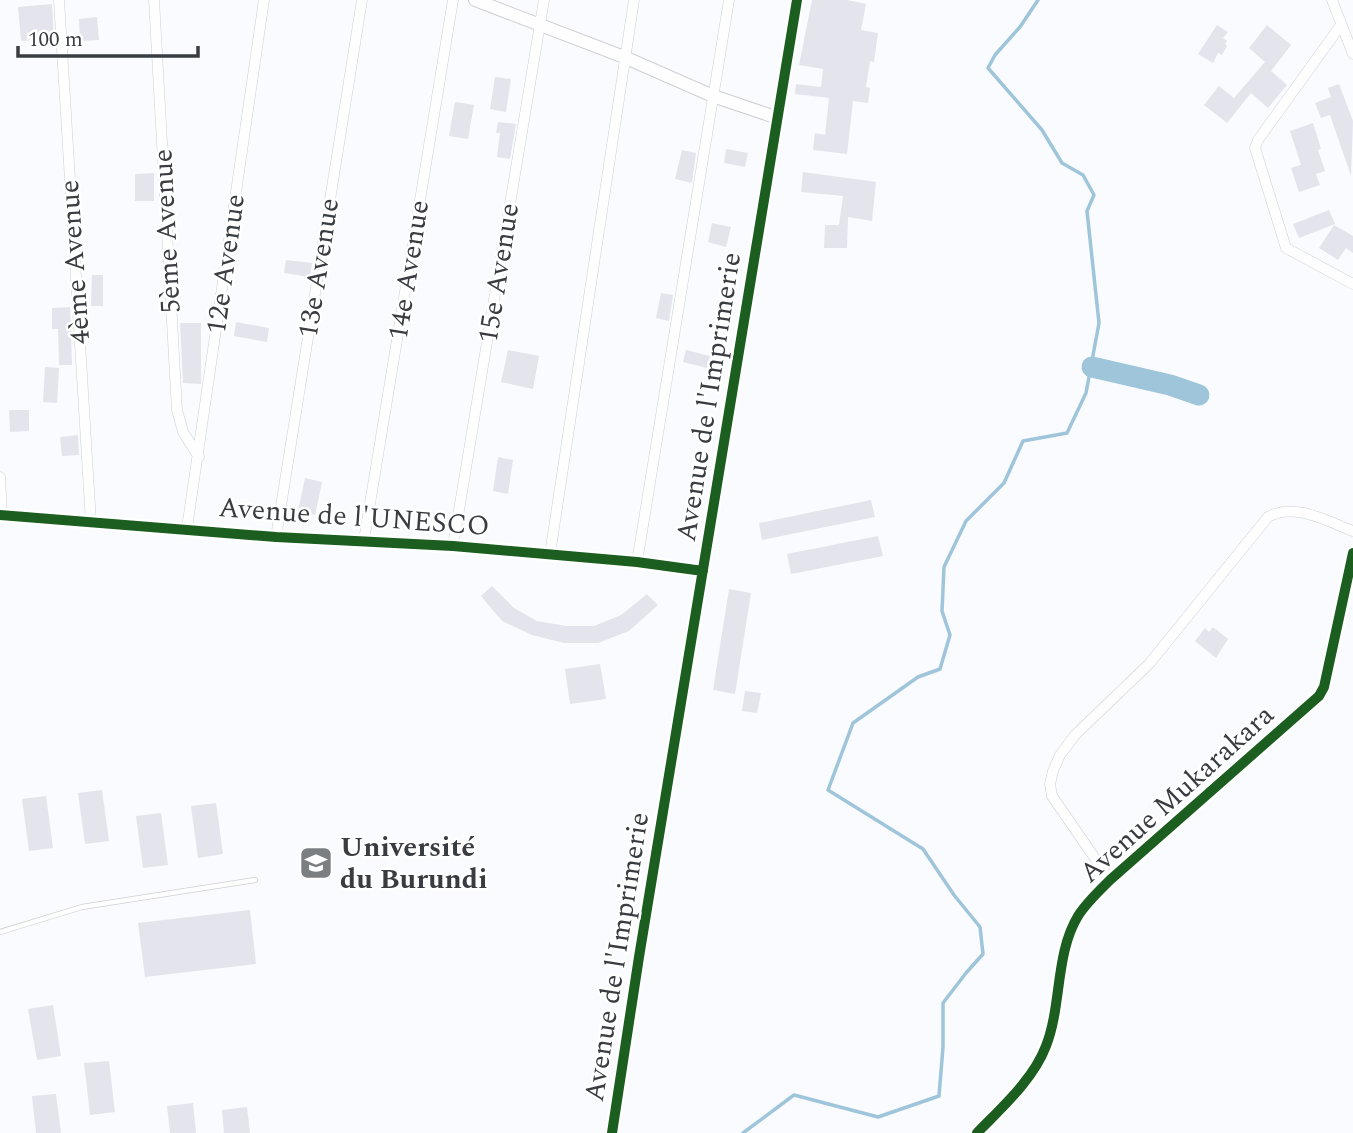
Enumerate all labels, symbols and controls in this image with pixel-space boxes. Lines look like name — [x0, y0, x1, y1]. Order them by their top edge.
scale bar — [18, 14, 198, 58]
text: 100 m — [28, 24, 83, 56]
street label: 5ème Avenue — [141, 148, 193, 314]
street label: 4ème Avenue — [48, 178, 102, 346]
street label: 12e Avenue — [195, 191, 257, 337]
street label: 13e Avenue — [287, 195, 351, 341]
street label: 14e Avenue — [377, 197, 441, 343]
street label: 15e Avenue — [467, 200, 531, 346]
street label: Avenue de l'Imprimerie — [665, 249, 753, 545]
street label: Avenue de l'UNESCO — [217, 486, 491, 548]
street label: Avenue Mukarakara — [1070, 694, 1284, 894]
street label: Avenue de l'Imprimerie — [573, 809, 661, 1105]
place label: Université du Burundi — [340, 826, 488, 901]
school or university icon: Université du Burundi — [297, 844, 335, 882]

